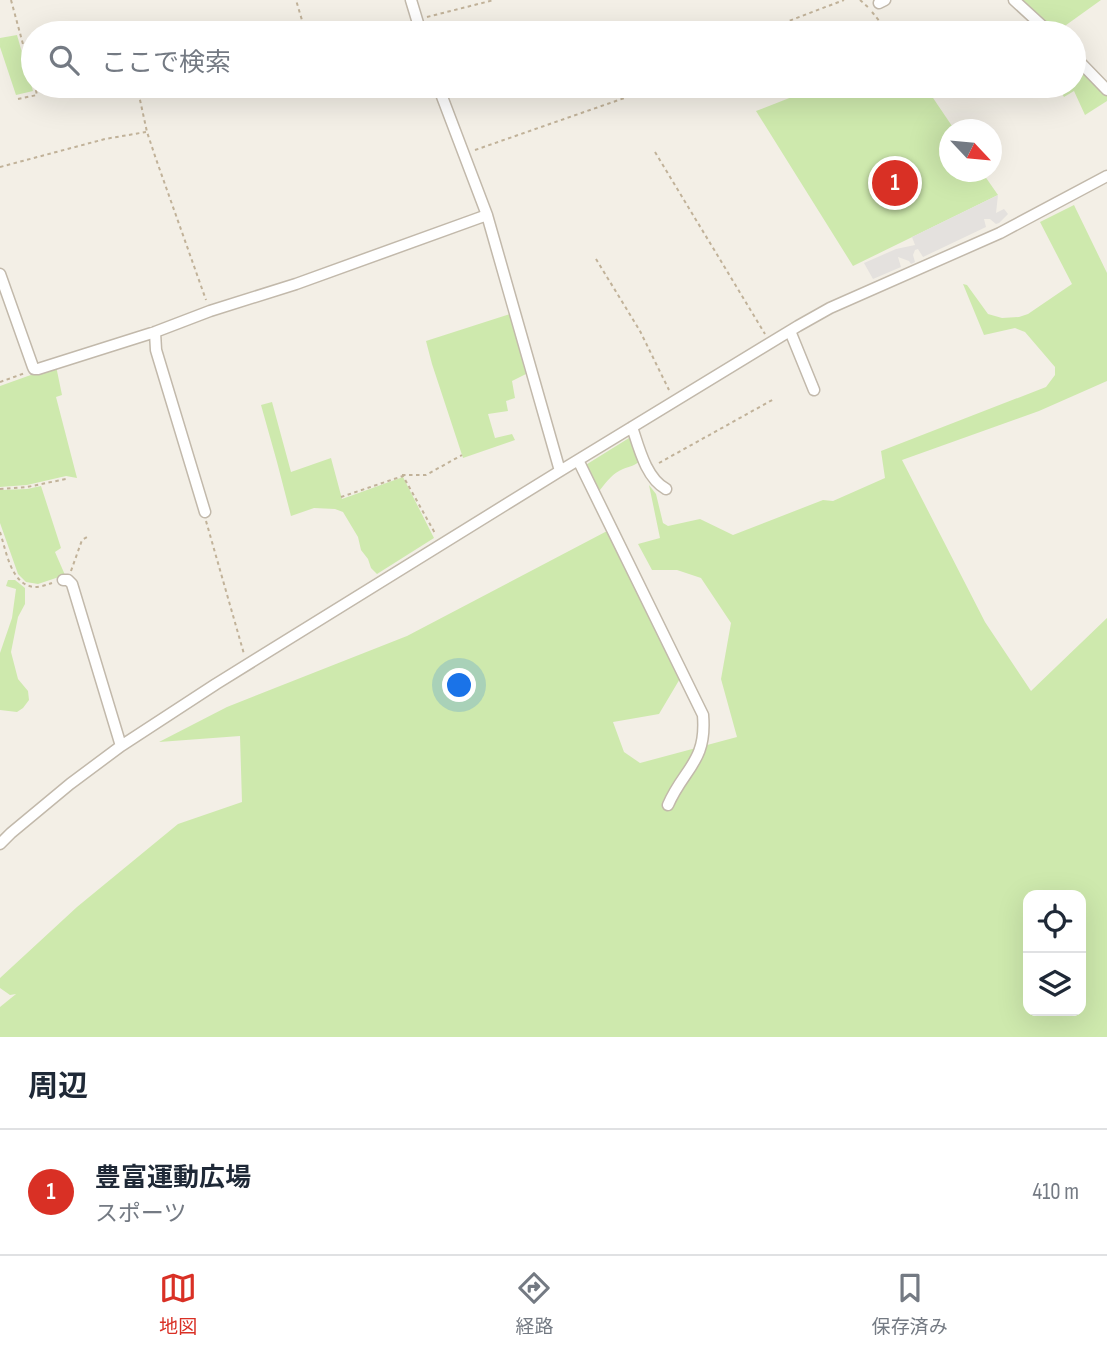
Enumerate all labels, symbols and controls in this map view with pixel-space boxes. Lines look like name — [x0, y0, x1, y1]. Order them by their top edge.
search box — [21, 21, 1086, 98]
icon: search — [45, 41, 83, 79]
text: ここで検索 — [101, 48, 231, 79]
north arrow — [939, 119, 1002, 182]
pin: 1 — [872, 157, 918, 209]
your location — [442, 668, 476, 702]
map controls — [1023, 890, 1086, 1016]
button: locate — [1023, 890, 1086, 953]
button: layers — [1023, 953, 1086, 1016]
text: 周辺 — [28, 1069, 88, 1105]
text: 豊富運動広場 — [95, 1163, 251, 1194]
text: 1 — [46, 1178, 56, 1206]
text: 410 m — [1033, 1178, 1079, 1206]
text: スポーツ — [95, 1200, 187, 1228]
tab: 地図 — [159, 1269, 197, 1339]
tab: 経路 — [515, 1269, 554, 1339]
tab: 保存済み — [872, 1269, 948, 1339]

